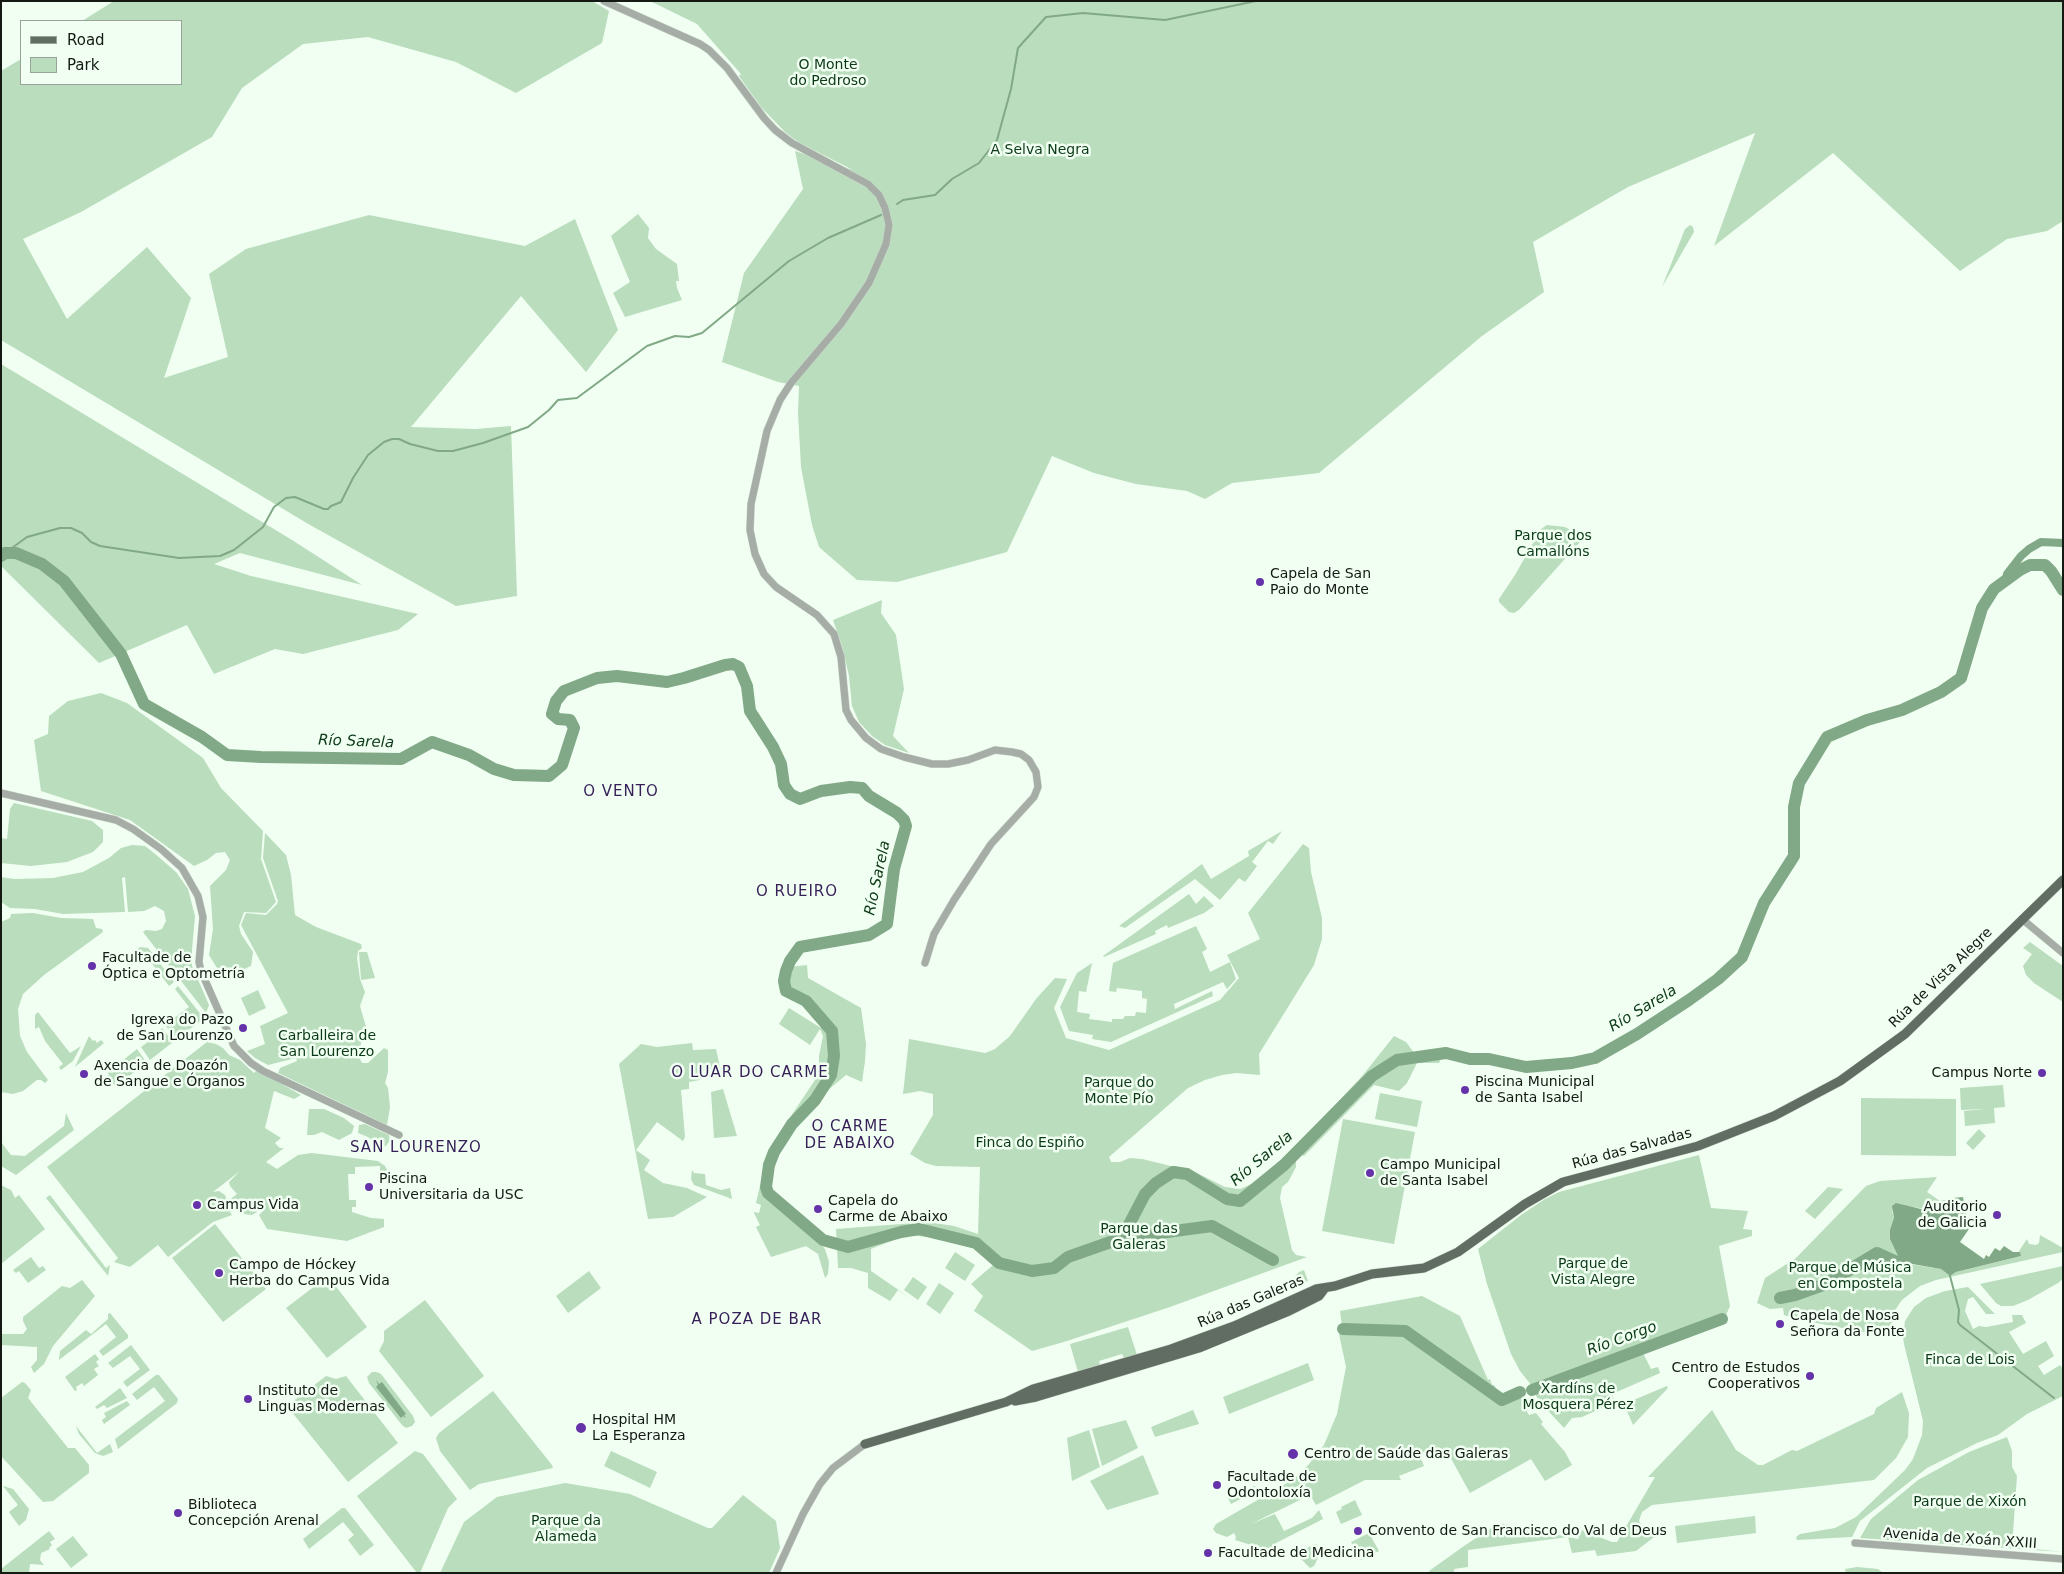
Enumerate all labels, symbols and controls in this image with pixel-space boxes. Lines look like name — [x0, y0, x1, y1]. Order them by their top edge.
legend — [20, 20, 182, 85]
text: Road — [67, 31, 105, 49]
text: Park — [67, 56, 99, 74]
park label: O Monte do Pedroso — [789, 57, 867, 90]
park label: A Selva Negra — [990, 142, 1090, 158]
park label: Parque dos Camallóns — [1514, 528, 1592, 560]
place label: Capela de San Paio do Monte — [1270, 566, 1371, 598]
marker: Capela de San Paio do Monte — [1254, 576, 1266, 588]
water label: Río Sarela — [318, 732, 394, 752]
district label: O VENTO — [582, 783, 660, 801]
water label: Río Sarela — [861, 839, 895, 917]
district label: O RUEIRO — [755, 883, 839, 901]
street label: Rúa de Vista Alegre — [1886, 924, 1996, 1032]
place label: Facultade de Óptica e Optometría — [102, 950, 245, 982]
marker: Facultade de Óptica e Optometría — [86, 960, 98, 972]
water label: Río Sarela — [1606, 982, 1680, 1036]
place label: Igrexa do Pazo de San Lourenzo — [116, 1012, 233, 1044]
marker: Igrexa do Pazo de San Lourenzo — [237, 1022, 249, 1034]
park label: Carballeira de San Lourenzo — [278, 1028, 376, 1060]
place label: Axencia de Doazón de Sangue e Órganos — [94, 1058, 245, 1090]
district label: O LUAR DO CARME — [669, 1064, 831, 1082]
place label: Campus Norte — [1932, 1065, 2032, 1081]
marker: Campus Norte — [2036, 1067, 2048, 1079]
marker: Axencia de Doazón de Sangue e Órganos — [78, 1068, 90, 1080]
place label: Piscina Municipal de Santa Isabel — [1475, 1074, 1594, 1106]
park label: Parque do Monte Pío — [1084, 1075, 1154, 1108]
marker: Piscina Municipal de Santa Isabel — [1459, 1084, 1471, 1096]
district label: O CARME DE ABAIXO — [803, 1118, 897, 1153]
street label: Rúa das Salvadas — [1570, 1125, 1694, 1173]
water label: Río Sarela — [1227, 1128, 1297, 1190]
park label: Finca do Espiño — [976, 1135, 1084, 1151]
district label: SAN LOURENZO — [349, 1139, 483, 1157]
place label: Campo Municipal de Santa Isabel — [1380, 1157, 1501, 1190]
marker: Campo Municipal de Santa Isabel — [1364, 1167, 1376, 1179]
place label: Piscina Universitaria da USC — [379, 1171, 523, 1204]
marker: Piscina Universitaria da USC — [363, 1181, 375, 1193]
place label: Capela do Carme de Abaixo — [828, 1193, 948, 1226]
place label: Campus Vida — [207, 1197, 299, 1213]
marker: Campus Vida — [191, 1199, 203, 1211]
place label: Auditorio de Galicia — [1918, 1199, 1987, 1232]
marker: Capela do Carme de Abaixo — [812, 1203, 824, 1215]
marker: Auditorio de Galicia — [1991, 1209, 2003, 1221]
park label: Parque das Galeras — [1100, 1221, 1178, 1254]
park label: Parque de Vista Alegre — [1551, 1256, 1635, 1288]
place label: Campo de Hóckey Herba do Campus Vida — [229, 1257, 390, 1290]
park label: Parque de Música en Compostela — [1788, 1260, 1912, 1292]
marker: Campo de Hóckey Herba do Campus Vida — [213, 1267, 225, 1279]
street label: Rúa das Galeras — [1195, 1272, 1307, 1332]
place label: Capela de Nosa Señora da Fonte — [1790, 1308, 1905, 1340]
district label: A POZA DE BAR — [690, 1311, 824, 1329]
water label: Río Corgo — [1585, 1318, 1659, 1360]
marker: Capela de Nosa Señora da Fonte — [1774, 1318, 1786, 1330]
park label: Finca de Lois — [1925, 1352, 2015, 1368]
place label: Centro de Estudos Cooperativos — [1672, 1360, 1800, 1392]
marker: Centro de Estudos Cooperativos — [1804, 1370, 1816, 1382]
park label: Xardíns de Mosquera Pérez — [1522, 1381, 1634, 1414]
place label: Instituto de Linguas Modernas — [258, 1383, 385, 1415]
marker: Instituto de Linguas Modernas — [242, 1393, 254, 1405]
place label: Hospital HM La Esperanza — [592, 1412, 686, 1444]
marker: Hospital HM La Esperanza — [574, 1421, 588, 1435]
place label: Centro de Saúde das Galeras — [1304, 1446, 1508, 1462]
marker: Centro de Saúde das Galeras — [1286, 1447, 1300, 1461]
place label: Facultade de Odontoloxía — [1227, 1469, 1316, 1501]
marker: Facultade de Odontoloxía — [1211, 1479, 1223, 1491]
park label: Parque de Xixón — [1913, 1494, 2027, 1510]
place label: Biblioteca Concepción Arenal — [188, 1497, 319, 1530]
marker: Biblioteca Concepción Arenal — [172, 1507, 184, 1519]
park label: Parque da Alameda — [531, 1513, 601, 1545]
place label: Convento de San Francisco do Val de Deus — [1368, 1523, 1667, 1539]
marker: Convento de San Francisco do Val de Deus — [1352, 1525, 1364, 1537]
street label: Avenida de Xoán XXIII — [1883, 1525, 2037, 1553]
place label: Facultade de Medicina — [1218, 1545, 1374, 1561]
marker: Facultade de Medicina — [1202, 1547, 1214, 1559]

